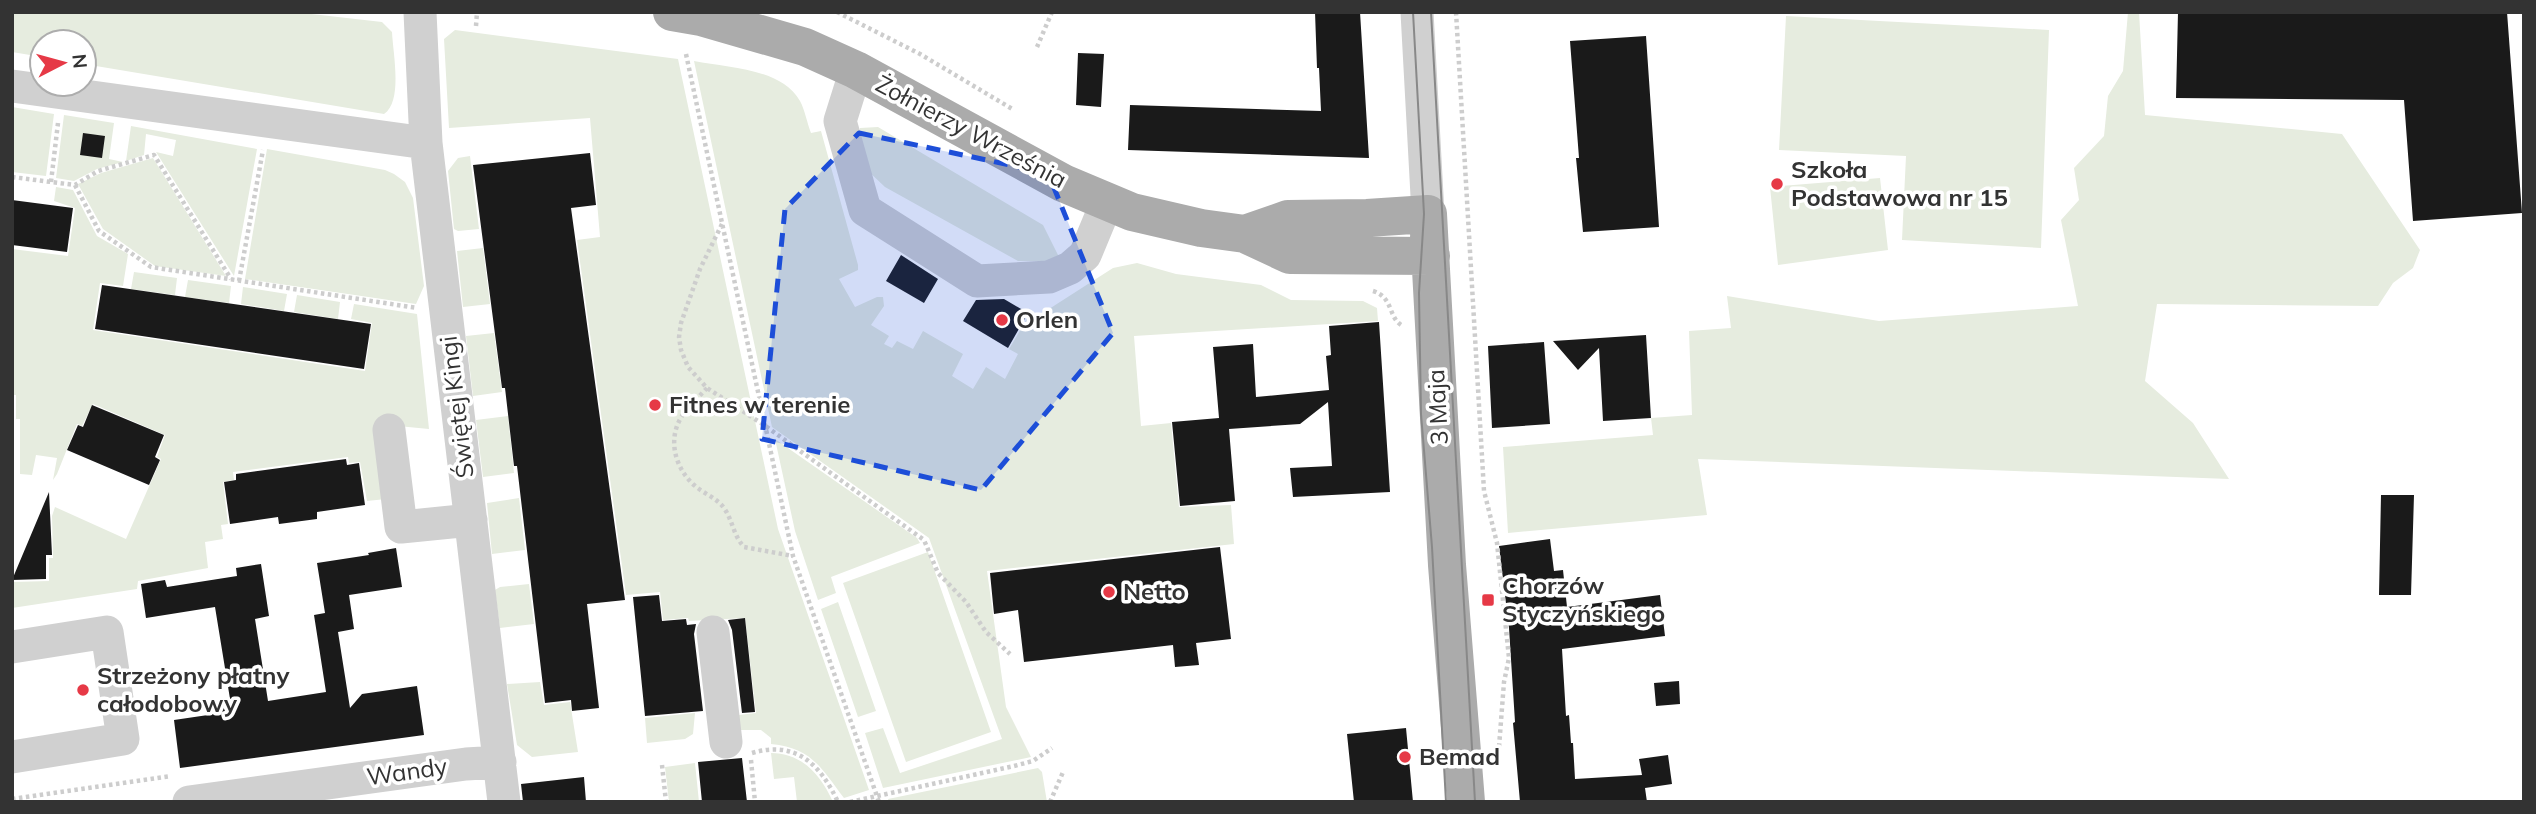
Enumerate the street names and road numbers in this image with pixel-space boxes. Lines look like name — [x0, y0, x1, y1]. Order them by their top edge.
street label: Żołnierzy Września — [871, 68, 1072, 194]
street label: Świętej Kingi — [432, 334, 480, 480]
street label: 3 Maja — [1420, 368, 1454, 446]
street label: Wandy — [365, 750, 449, 791]

